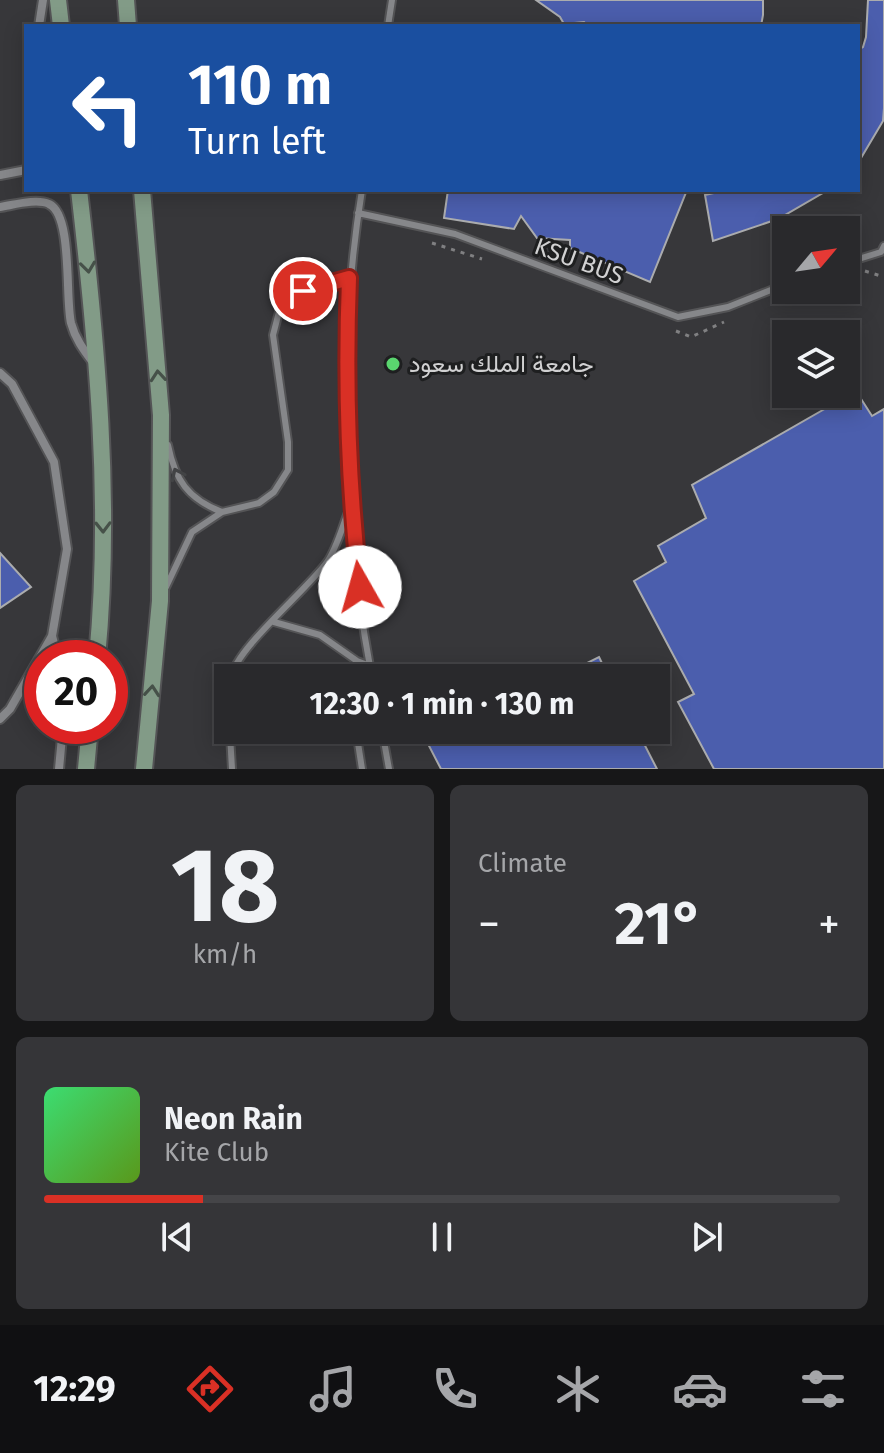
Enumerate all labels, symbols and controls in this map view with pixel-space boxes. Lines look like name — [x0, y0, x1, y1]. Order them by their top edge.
text: 110 m — [188, 52, 332, 119]
icon: left — [56, 56, 160, 160]
text: Turn left — [188, 120, 326, 164]
north arrow — [772, 216, 860, 304]
map controls — [772, 216, 860, 408]
street label: KSU BUS — [531, 232, 627, 290]
pin — [269, 257, 337, 325]
one-way arrow — [80, 261, 97, 274]
icon: arrive — [281, 269, 325, 313]
button: layers — [772, 320, 860, 408]
place label: جامعة الملك سعود — [409, 350, 594, 379]
marker: جامعة الملك سعود — [384, 355, 402, 373]
one-way arrow — [150, 369, 167, 382]
one-way arrow — [171, 467, 187, 482]
one-way arrow — [95, 521, 112, 534]
position arrow — [318, 545, 402, 629]
speed limit sign: 20 — [24, 640, 128, 744]
one-way arrow — [143, 684, 160, 697]
text: 12:30 · 1 min · 130 m — [310, 686, 574, 722]
text: 18 — [171, 824, 279, 949]
text: Climate — [478, 848, 567, 879]
text: 21° — [615, 888, 703, 960]
text: − — [478, 898, 500, 951]
text: + — [818, 898, 840, 951]
text: km/h — [193, 939, 257, 970]
text: Neon Rain — [164, 1101, 303, 1137]
text: Kite Club — [164, 1137, 269, 1168]
icon: previous — [155, 1215, 199, 1259]
icon: pause — [420, 1215, 464, 1259]
icon: next — [685, 1215, 729, 1259]
icon: directions — [182, 1361, 238, 1417]
icon: music — [305, 1361, 361, 1417]
icon: phone — [427, 1361, 483, 1417]
icon: climate — [550, 1361, 606, 1417]
icon: car — [672, 1361, 728, 1417]
icon: filters — [795, 1361, 851, 1417]
text: 12:29 — [33, 1367, 116, 1411]

